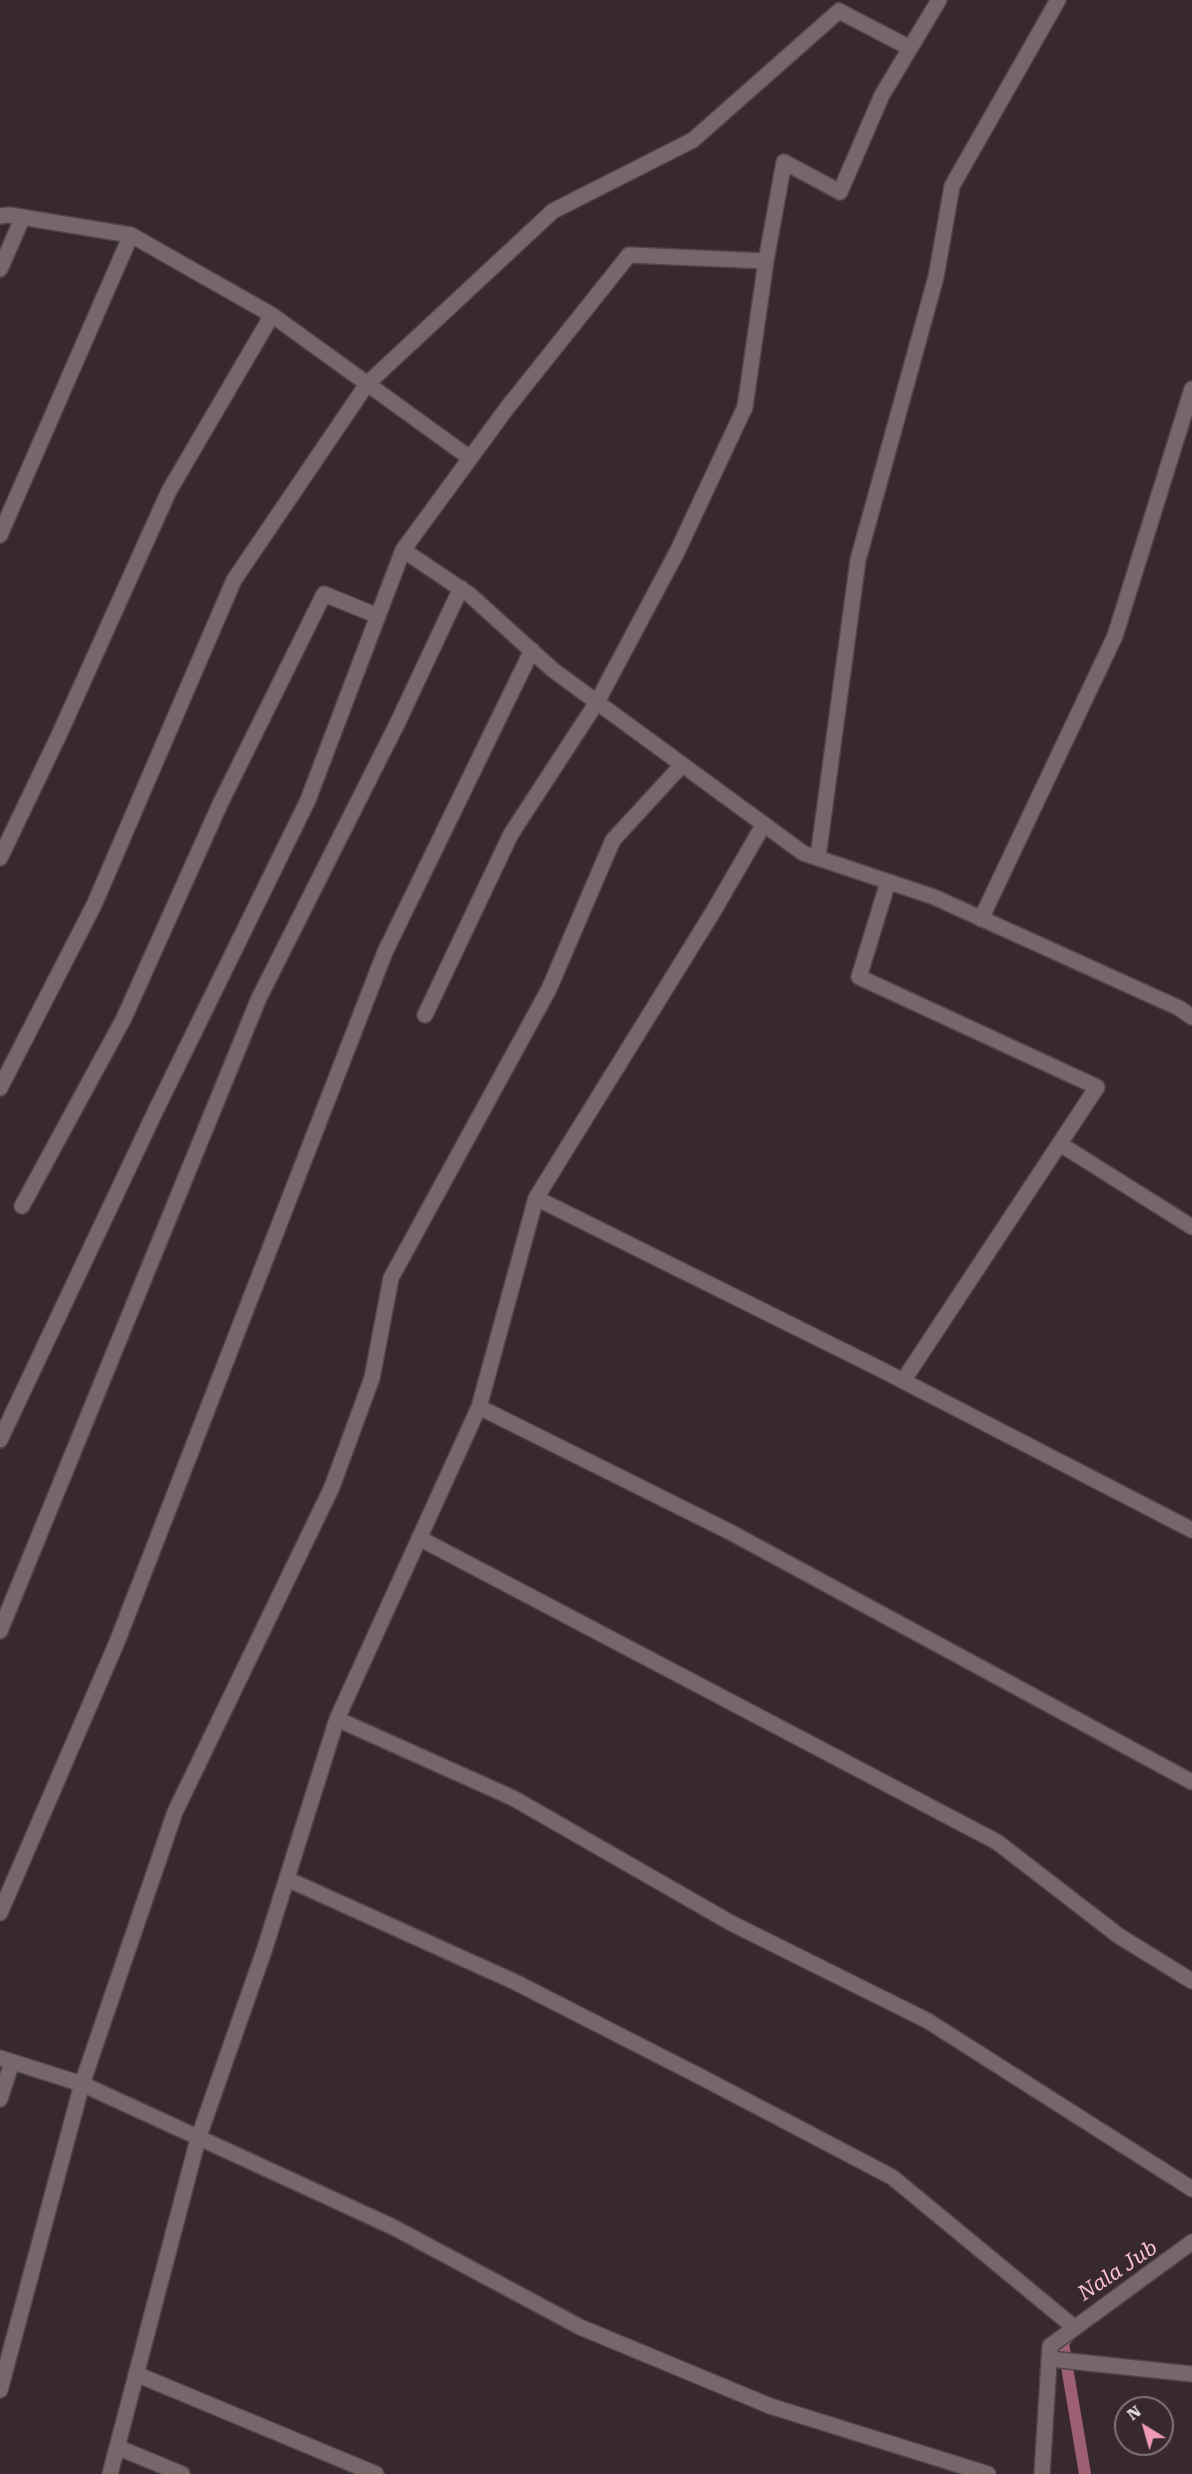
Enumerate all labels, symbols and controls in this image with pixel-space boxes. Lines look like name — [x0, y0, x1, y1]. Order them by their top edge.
water label: Nala Jub — [1074, 2235, 1162, 2307]
north arrow — [1114, 2396, 1174, 2456]
text: N — [1123, 2402, 1145, 2424]

